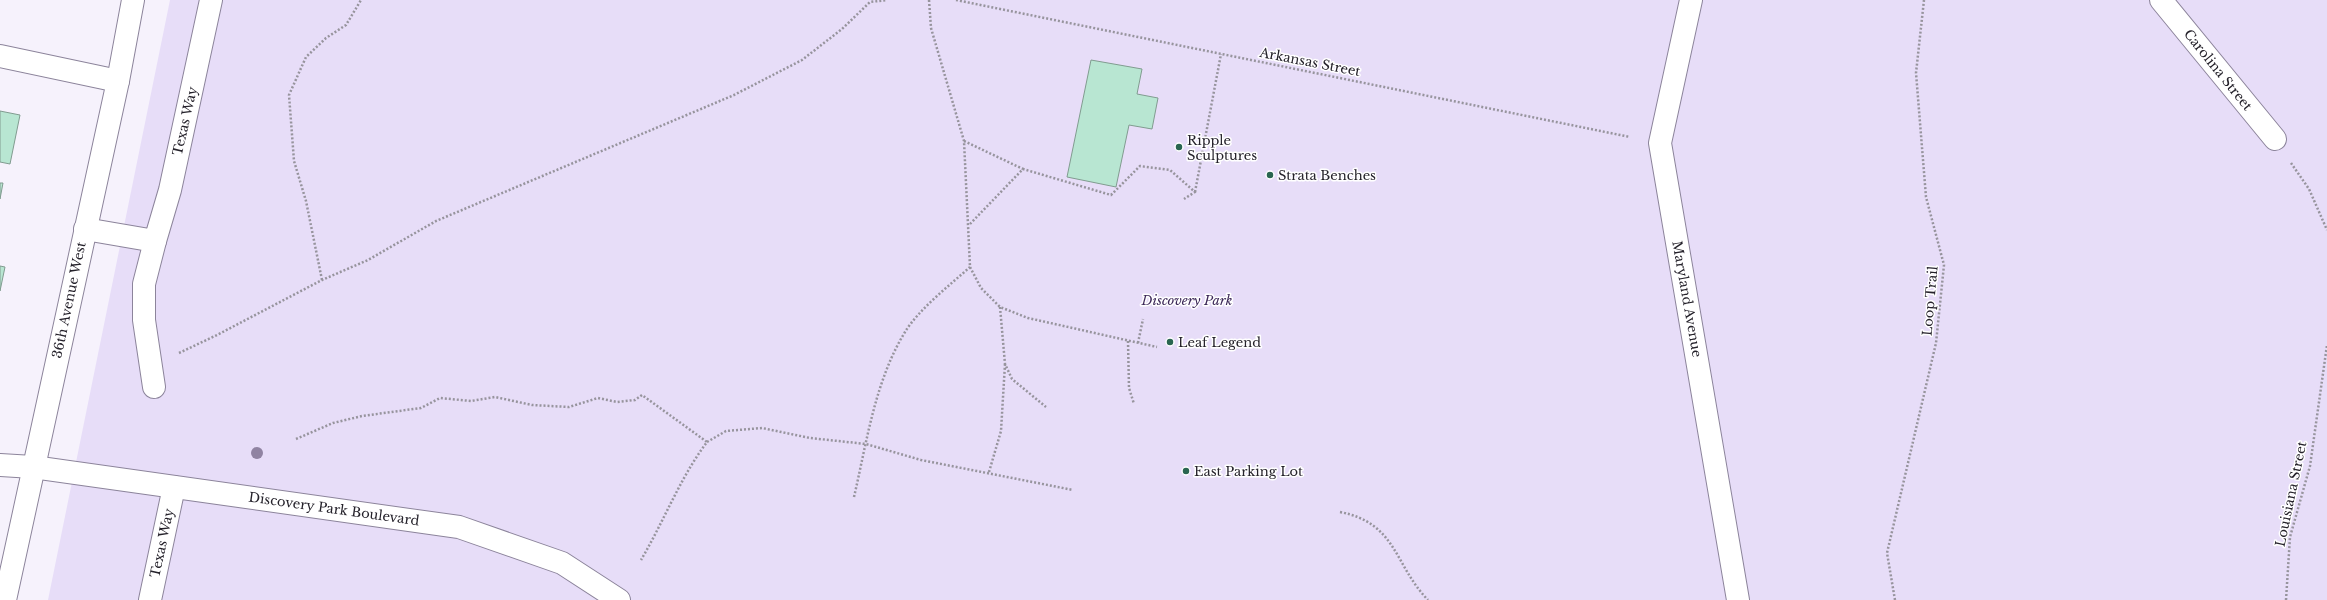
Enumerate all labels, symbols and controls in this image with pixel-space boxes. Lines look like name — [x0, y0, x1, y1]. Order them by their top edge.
street label: Carolina Street — [2180, 26, 2256, 114]
street label: Arkansas Street — [1257, 44, 1362, 80]
street label: Texas Way — [169, 84, 201, 157]
place label: Ripple Sculptures — [1187, 132, 1257, 164]
marker: Ripple Sculptures — [1174, 142, 1184, 152]
place label: Strata Benches — [1278, 167, 1376, 184]
marker: Strata Benches — [1265, 170, 1275, 180]
street label: 36th Avenue West — [48, 240, 90, 360]
street label: Maryland Avenue — [1668, 240, 1706, 358]
street label: Loop Trail — [1918, 265, 1942, 337]
park label: Discovery Park — [1141, 292, 1233, 309]
place label: Leaf Legend — [1178, 334, 1261, 351]
marker: Leaf Legend — [1165, 337, 1175, 347]
street label: Louisiana Street — [2272, 440, 2311, 548]
place label: East Parking Lot — [1194, 463, 1303, 480]
marker: East Parking Lot — [1181, 466, 1191, 476]
street label: Discovery Park Boulevard — [248, 489, 421, 529]
street label: Texas Way — [146, 506, 178, 579]

